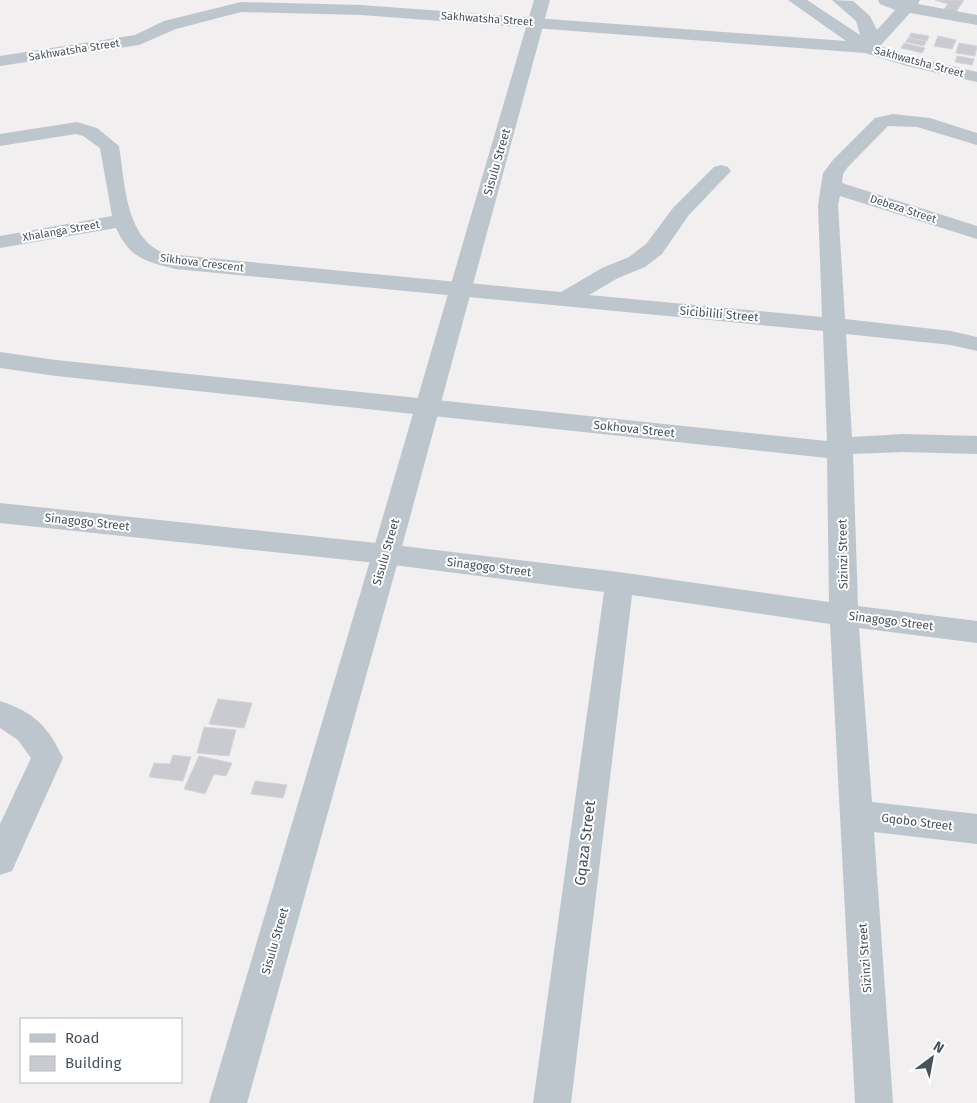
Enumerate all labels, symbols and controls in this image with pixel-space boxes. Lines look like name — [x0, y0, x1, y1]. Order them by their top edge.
street label: Sakhwatsha Street — [441, 9, 533, 29]
street label: Sakhwatsha Street — [28, 36, 121, 64]
street label: Sakhwatsha Street — [873, 44, 965, 80]
street label: Sisulu Street — [481, 126, 513, 197]
street label: Debeza Street — [868, 192, 938, 226]
street label: Xhalanga Street — [21, 218, 101, 244]
street label: Sikhova Crescent — [159, 251, 245, 275]
street label: Sicibilili Street — [679, 304, 760, 324]
street label: Sokhova Street — [593, 418, 676, 440]
street label: Sinagogo Street — [44, 511, 131, 533]
street label: Sisulu Street — [370, 516, 402, 587]
street label: Sizinzi Street — [835, 518, 851, 589]
street label: Sinagogo Street — [446, 555, 533, 579]
street label: Sinagogo Street — [848, 609, 935, 633]
street label: Gqaza Street — [571, 799, 599, 887]
street label: Gqobo Street — [881, 811, 954, 833]
street label: Sisulu Street — [259, 905, 291, 976]
street label: Sizinzi Street — [856, 922, 874, 993]
legend — [20, 1018, 182, 1083]
text: Road — [65, 1029, 100, 1047]
north arrow — [907, 1033, 957, 1083]
text: N — [930, 1038, 947, 1057]
text: Building — [65, 1054, 121, 1072]

